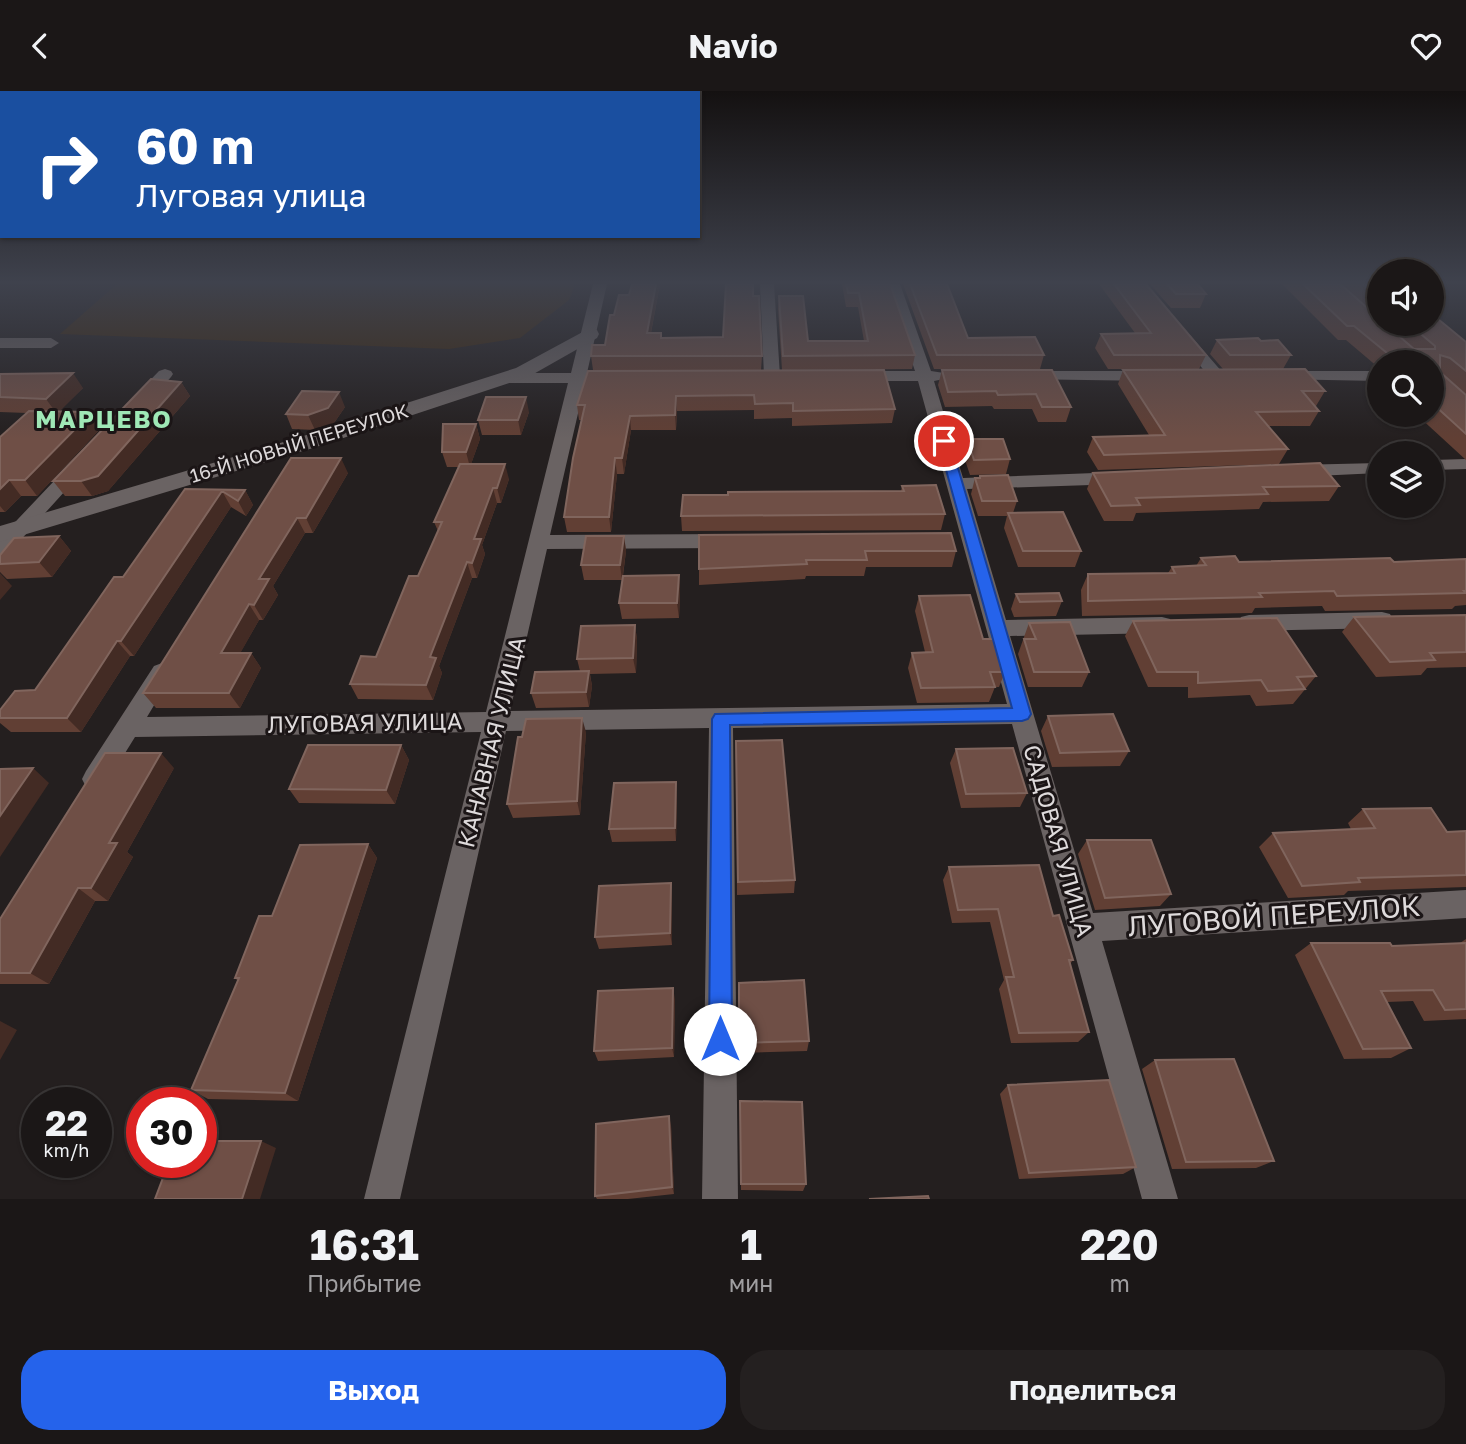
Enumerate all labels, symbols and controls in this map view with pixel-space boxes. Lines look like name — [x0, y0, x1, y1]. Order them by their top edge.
icon: back — [21, 27, 59, 65]
text: Navio — [688, 27, 778, 65]
icon: heart — [1407, 27, 1445, 65]
text: 60 m — [136, 116, 254, 175]
icon: right — [21, 119, 112, 210]
text: Луговая улица — [136, 176, 367, 214]
map controls — [1367, 259, 1444, 518]
button: sound — [1367, 259, 1444, 336]
button: search — [1367, 350, 1444, 427]
street label: 16-Й НОВЫЙ ПЕРЕУЛОК — [187, 398, 411, 487]
district label: МАРЦЕВО — [35, 404, 173, 433]
pin — [914, 411, 974, 471]
icon: arrive — [925, 422, 963, 460]
button: layers — [1367, 441, 1444, 518]
street label: КАНАВНАЯ УЛИЦА — [451, 633, 531, 850]
street label: ЛУГОВАЯ УЛИЦА — [267, 706, 463, 738]
street label: САДОВАЯ УЛИЦА — [1018, 742, 1100, 940]
street label: ЛУГОВОЙ ПЕРЕУЛОК — [1127, 889, 1421, 942]
position arrow — [683, 1002, 757, 1076]
speed limit sign: 30 — [126, 1087, 217, 1178]
text: 22 — [45, 1102, 88, 1144]
text: km/h — [44, 1139, 89, 1161]
text: 16:31 — [310, 1219, 419, 1269]
text: 1 — [740, 1219, 762, 1269]
text: 220 — [1080, 1219, 1159, 1269]
text: Прибытие — [307, 1269, 422, 1297]
text: мин — [729, 1269, 773, 1297]
text: m — [1109, 1269, 1130, 1297]
button: Выход — [21, 1350, 726, 1430]
button: Поделиться — [740, 1350, 1445, 1430]

